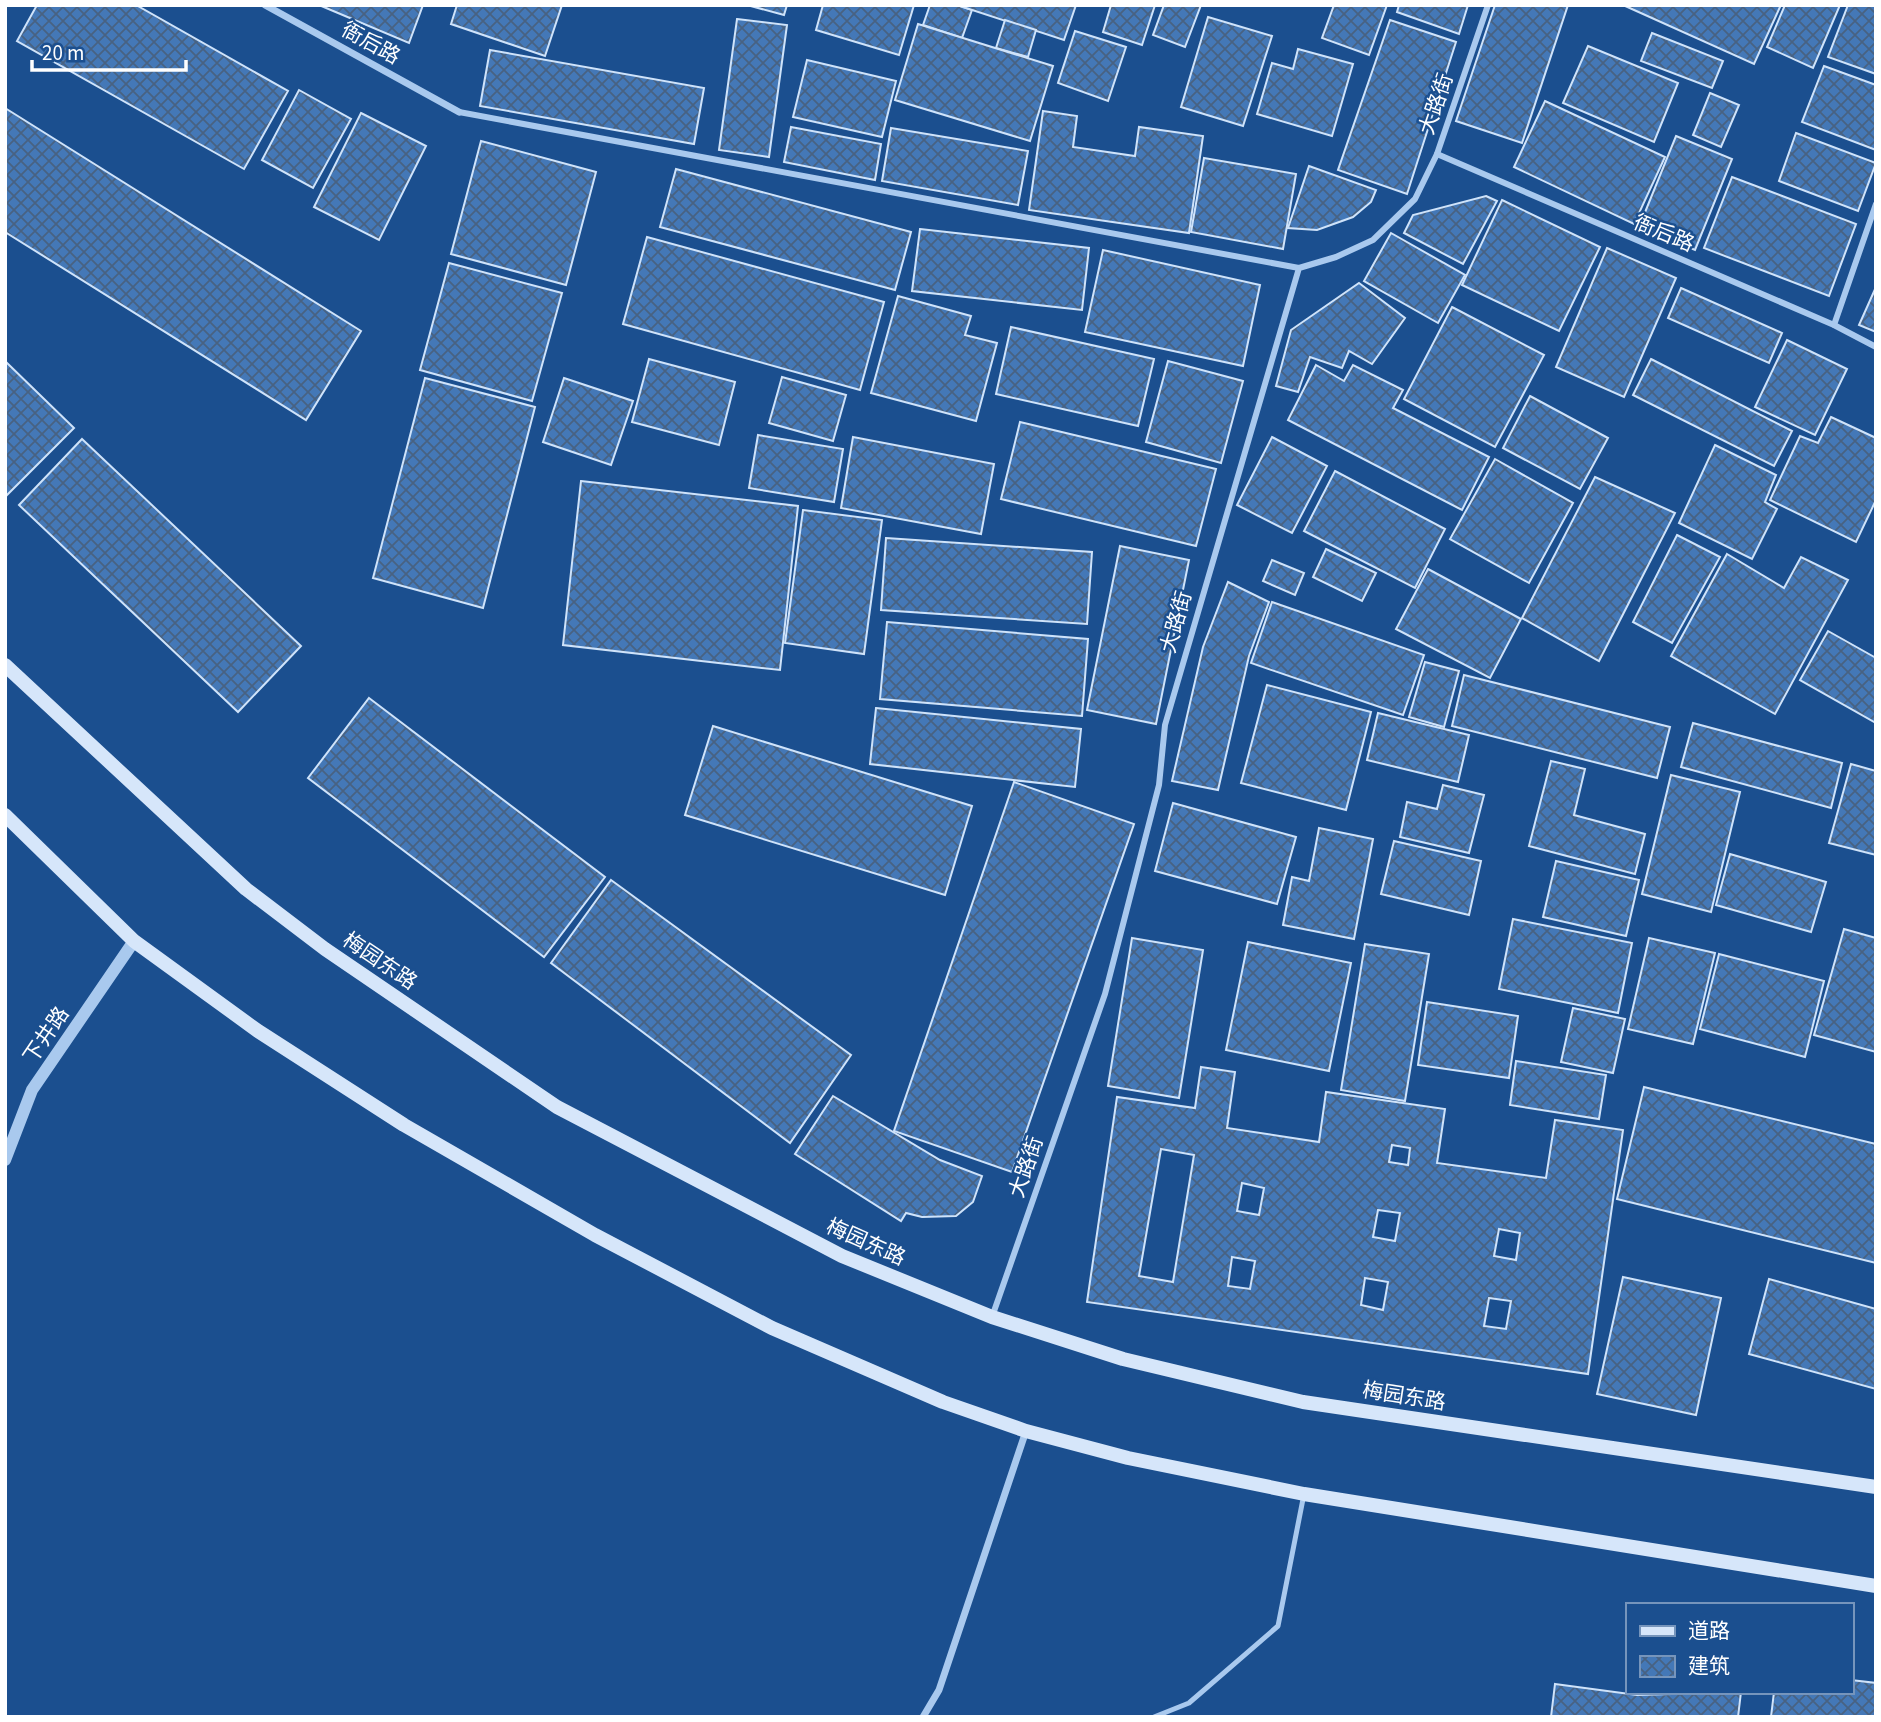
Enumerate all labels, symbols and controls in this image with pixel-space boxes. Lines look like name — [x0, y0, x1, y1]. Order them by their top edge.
street label: 衙后路 — [336, 15, 406, 71]
scale bar — [32, 28, 186, 72]
text: 20 m — [42, 38, 84, 68]
street label: 大路街 — [1412, 69, 1460, 139]
street label: 衙后路 — [1629, 207, 1699, 259]
street label: 大路街 — [1153, 588, 1199, 656]
street label: 梅园东路 — [337, 925, 423, 997]
street label: 下井路 — [16, 1000, 76, 1070]
street label: 大路街 — [1002, 1132, 1050, 1202]
street label: 梅园东路 — [822, 1211, 910, 1273]
street label: 梅园东路 — [1360, 1375, 1448, 1417]
legend — [1626, 1603, 1853, 1694]
text: 道路 — [1688, 1616, 1730, 1646]
text: 建筑 — [1688, 1651, 1730, 1681]

